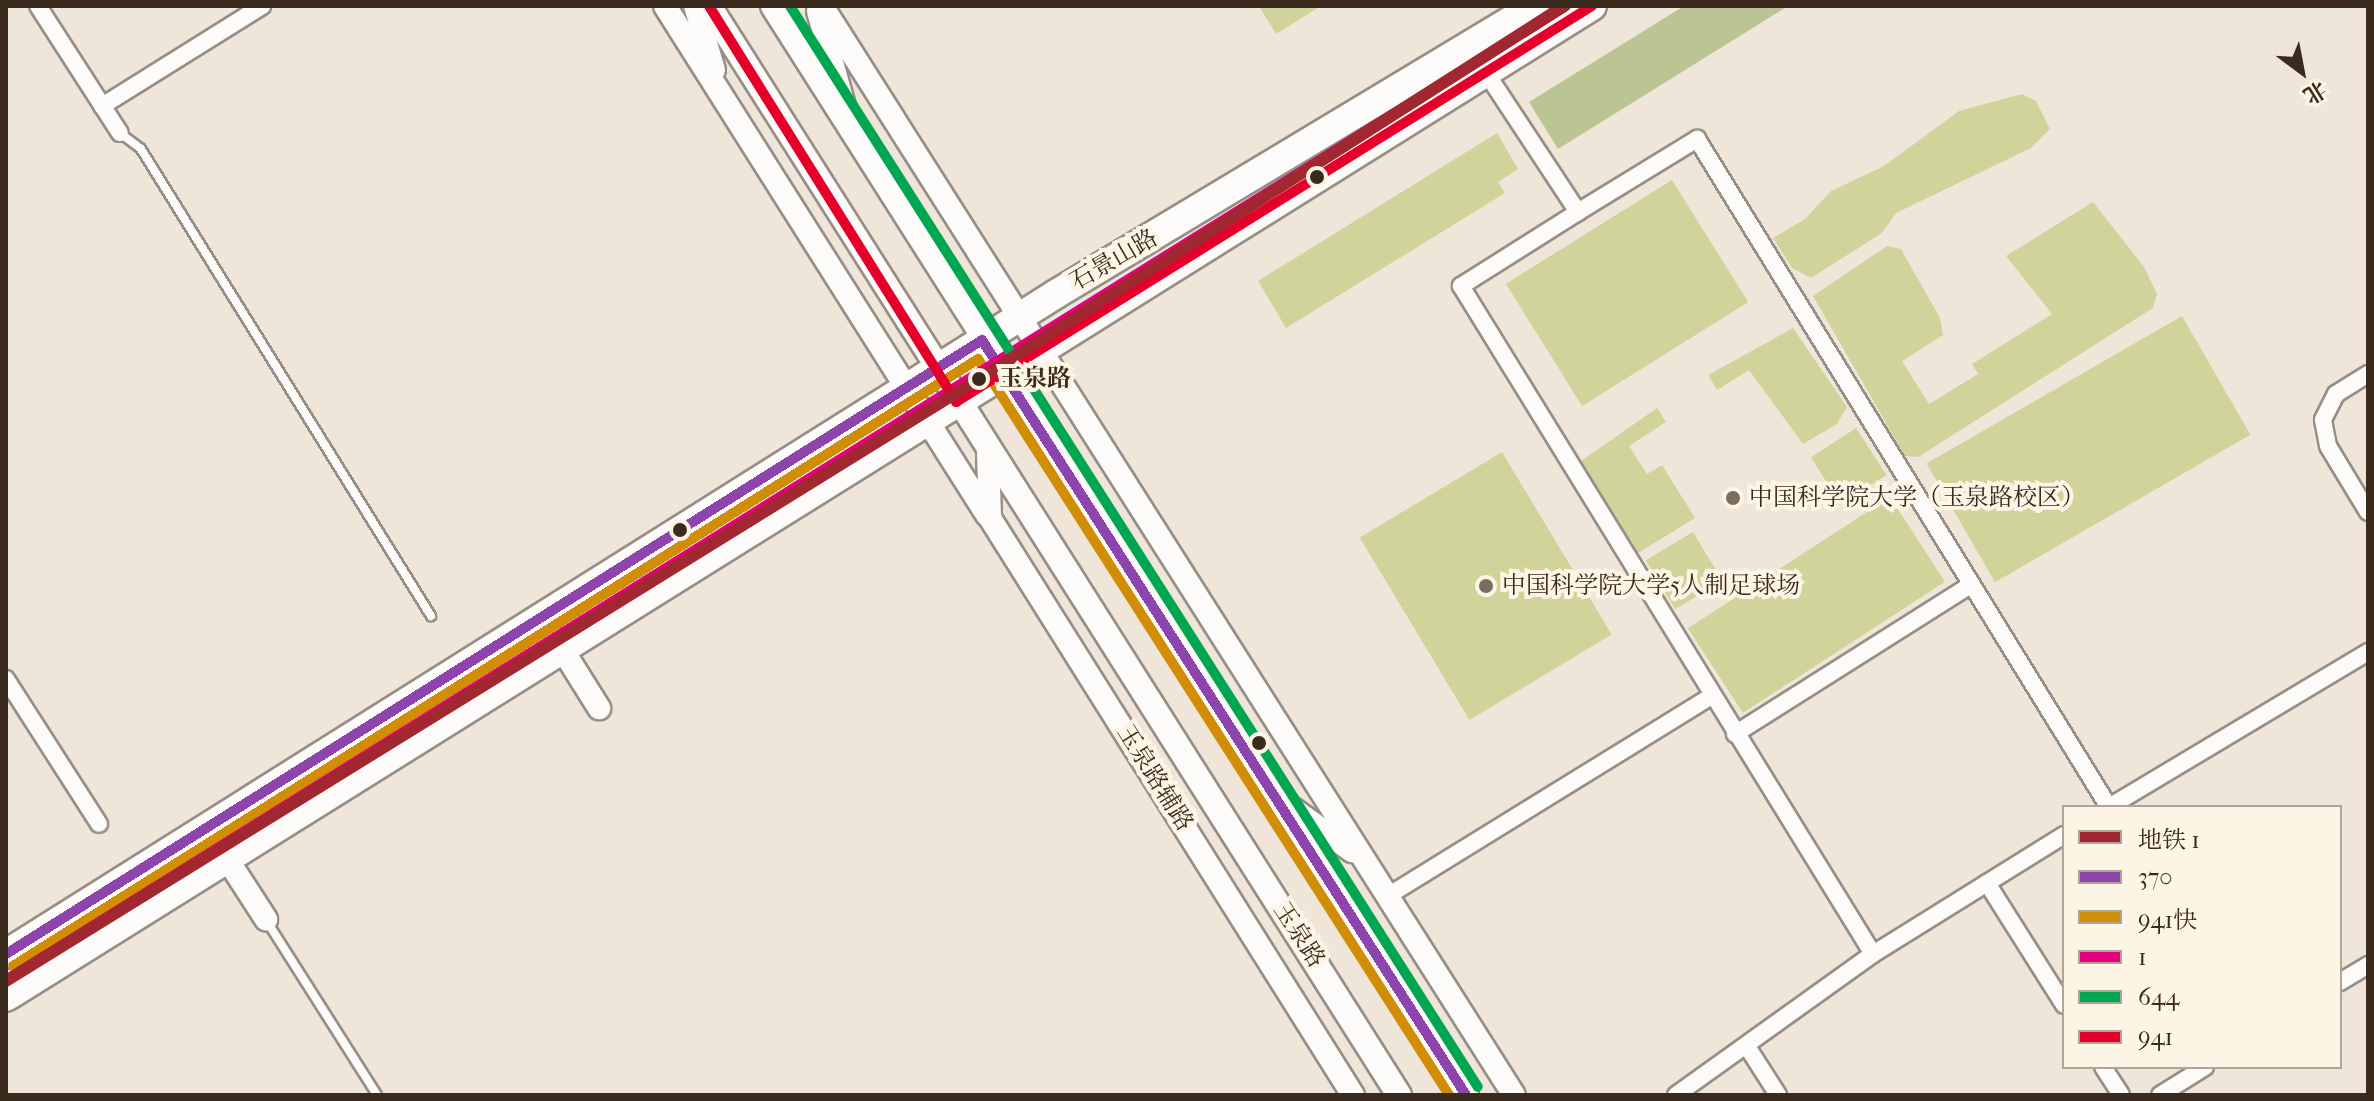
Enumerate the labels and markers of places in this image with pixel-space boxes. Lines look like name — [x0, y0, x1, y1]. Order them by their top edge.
unlabelled marker — [1309, 169, 1325, 185]
place label: 玉泉路 — [999, 365, 1071, 393]
marker: 玉泉路 — [966, 366, 992, 392]
place label: 中国科学院大学（玉泉路校区） — [1749, 484, 2085, 512]
marker: 中国科学院大学（玉泉路校区） — [1724, 489, 1742, 507]
unlabelled marker — [672, 522, 688, 538]
place label: 中国科学院大学5人制足球场 — [1502, 572, 1800, 600]
marker: 中国科学院大学5人制足球场 — [1477, 577, 1495, 595]
unlabelled marker — [1251, 735, 1267, 751]

